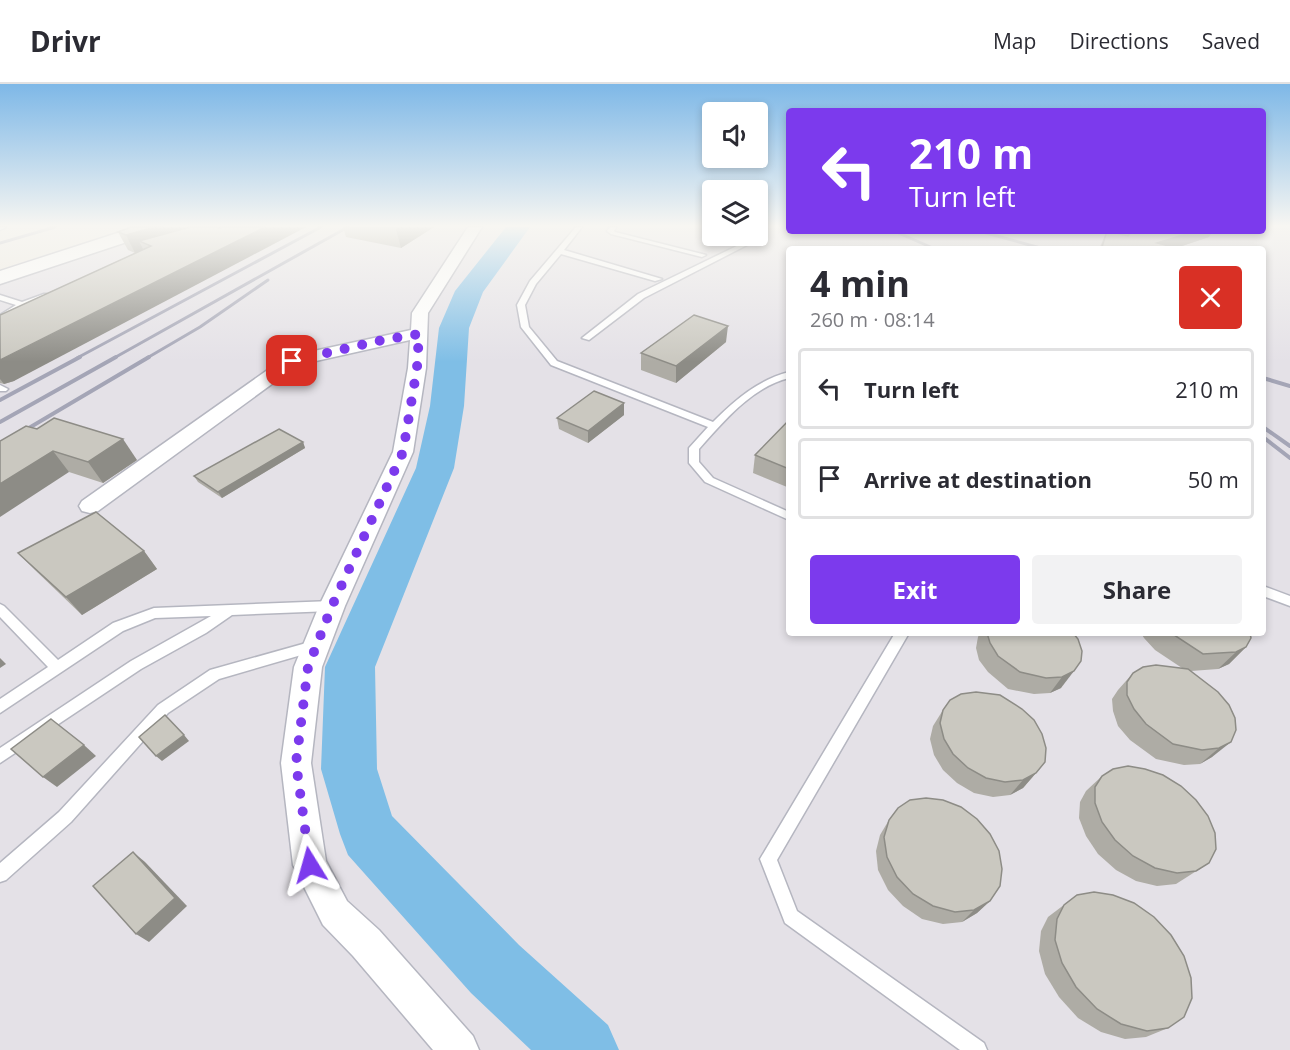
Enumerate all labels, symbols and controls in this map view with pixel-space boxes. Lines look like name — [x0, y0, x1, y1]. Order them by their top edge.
text: Drivr — [30, 22, 101, 60]
text: Map — [993, 27, 1036, 55]
text: Directions — [1069, 27, 1169, 55]
text: Saved — [1202, 27, 1260, 55]
map controls — [702, 102, 768, 246]
button: sound — [702, 102, 768, 168]
text: 210 m — [909, 124, 1033, 181]
icon: left — [810, 132, 888, 210]
text: Turn left — [909, 178, 1016, 215]
button: layers — [702, 180, 768, 246]
text: 4 min — [810, 259, 910, 308]
button: close — [1179, 266, 1242, 329]
text: 260 m · 08:14 — [810, 306, 935, 333]
pin — [266, 335, 317, 386]
icon: arrive — [275, 344, 308, 377]
icon: left — [813, 372, 846, 405]
text: Turn left — [864, 374, 959, 404]
text: 210 m — [1175, 374, 1239, 404]
icon: arrive — [813, 462, 846, 495]
text: Arrive at destination — [864, 464, 1092, 494]
text: 50 m — [1188, 464, 1239, 494]
button: Exit — [810, 555, 1020, 624]
button: Share — [1032, 555, 1242, 624]
position arrow — [278, 833, 342, 897]

